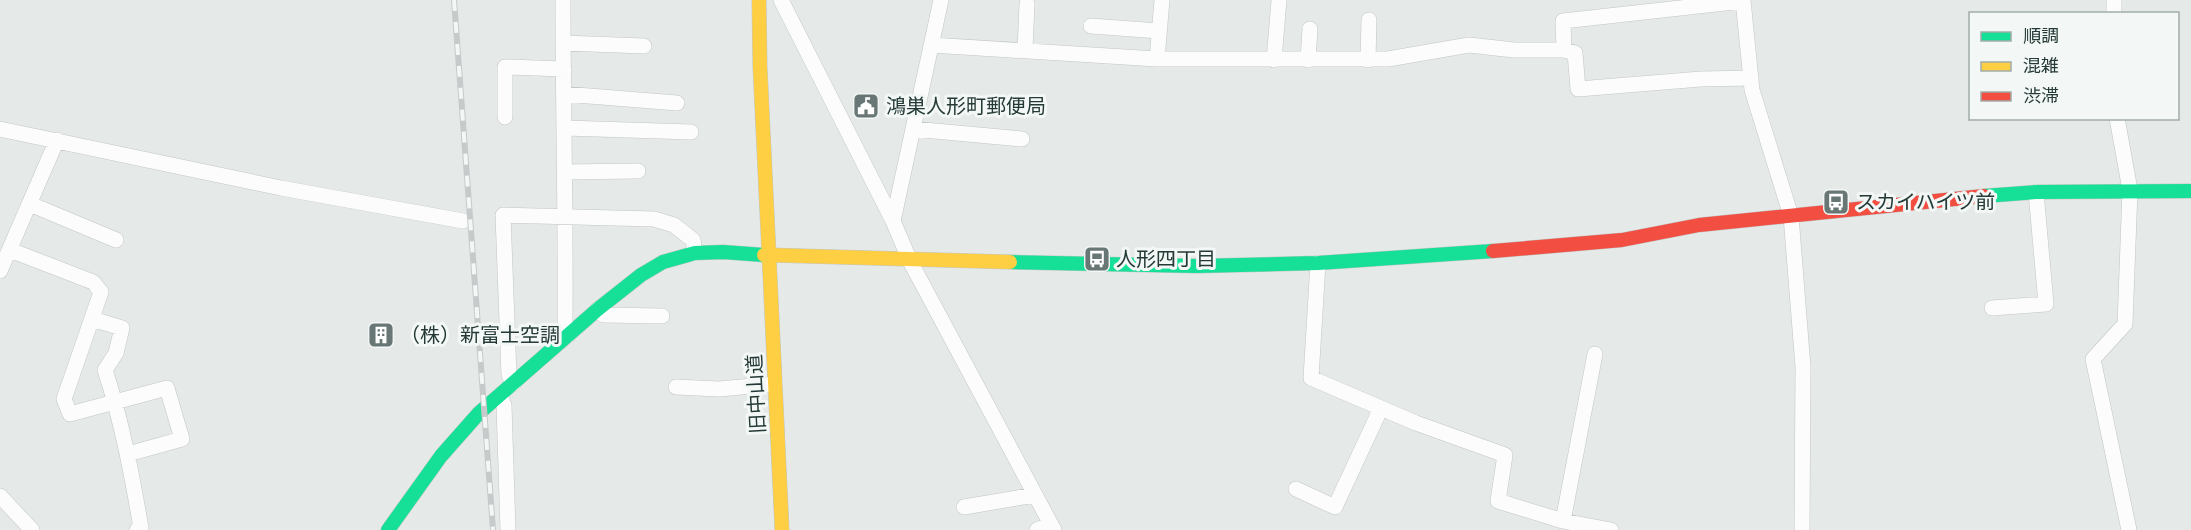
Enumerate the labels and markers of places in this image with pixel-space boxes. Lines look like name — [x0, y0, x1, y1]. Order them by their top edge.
public building icon: 鴻巣人形町郵便局 — [851, 91, 881, 121]
place label: 鴻巣人形町郵便局 — [886, 92, 1046, 119]
bus stop icon: スカイハイツ前 — [1821, 187, 1851, 217]
place label: スカイハイツ前 — [1856, 188, 1995, 215]
bus stop icon: 人形四丁目 — [1082, 244, 1112, 274]
place label: 人形四丁目 — [1116, 245, 1216, 272]
building icon: （株）新富士空調 — [366, 320, 396, 350]
place label: （株）新富士空調 — [400, 321, 560, 348]

